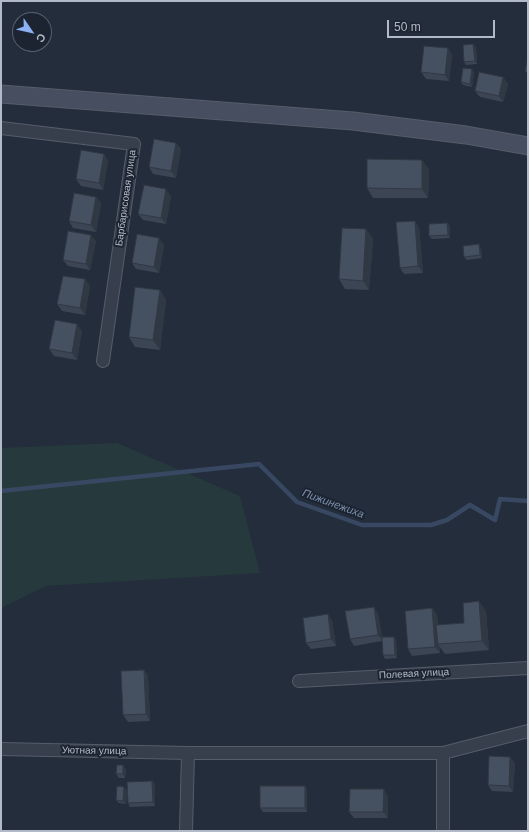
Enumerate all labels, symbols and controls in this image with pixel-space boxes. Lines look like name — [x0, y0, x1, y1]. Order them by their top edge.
north arrow — [12, 12, 52, 52]
scale bar — [389, 12, 497, 38]
text: 50 m — [394, 20, 421, 34]
text: С — [34, 31, 48, 45]
street label: Барбарисовая улица — [113, 149, 139, 247]
water label: Пижинежиха — [300, 487, 366, 521]
street label: Полевая улица — [379, 666, 449, 682]
street label: Уютная улица — [62, 744, 126, 758]

